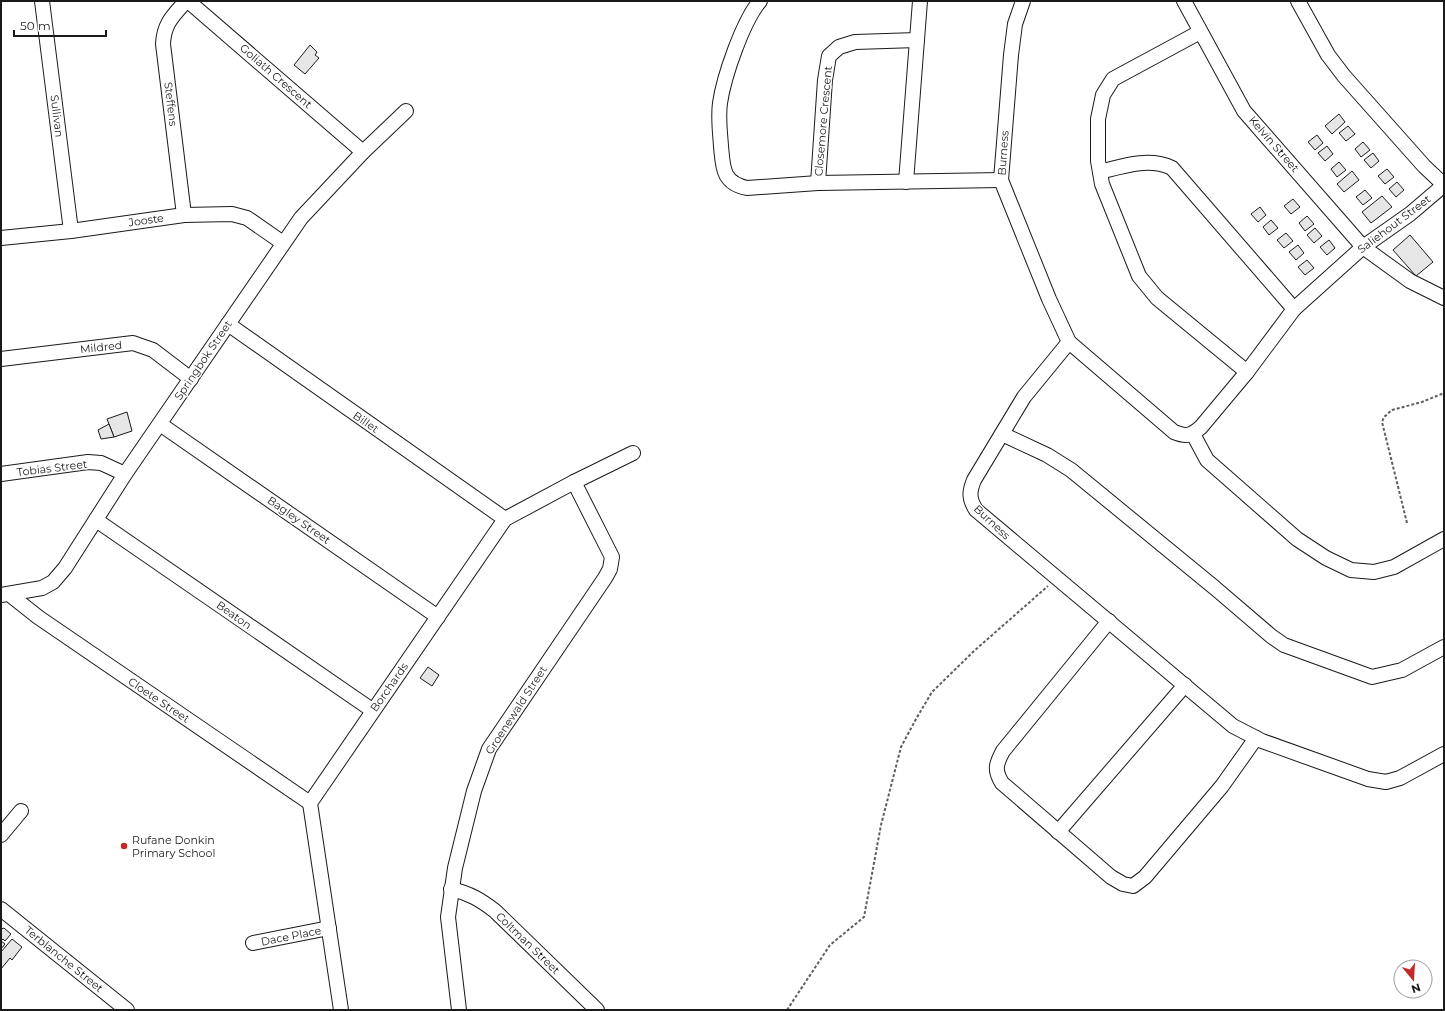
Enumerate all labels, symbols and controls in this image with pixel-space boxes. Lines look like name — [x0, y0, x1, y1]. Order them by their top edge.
scale bar — [14, 12, 106, 38]
text: 50 m — [20, 18, 51, 33]
street label: Goliath Crescent — [237, 41, 315, 112]
street label: Closemore Crescent — [811, 65, 835, 177]
street label: Steffens — [161, 81, 181, 128]
street label: Sullivan — [47, 94, 67, 138]
street label: Kelvin Street — [1246, 113, 1302, 175]
street label: Burness — [994, 130, 1012, 176]
street label: Saliehout Street — [1355, 192, 1434, 256]
street label: Jooste — [126, 211, 165, 230]
street label: Springbok Street — [171, 317, 235, 403]
street label: Mildred — [79, 338, 123, 356]
street label: Billet — [350, 408, 382, 436]
street label: Tobias Street — [16, 457, 89, 479]
street label: Bagley Street — [265, 493, 334, 547]
street label: Burness — [971, 502, 1014, 543]
street label: Beaton — [214, 598, 254, 632]
street label: Borchards — [367, 659, 411, 714]
street label: Groenewald Street — [482, 663, 550, 757]
street label: Cloete Street — [126, 674, 193, 726]
place label: Rufane Donkin Primary School — [132, 833, 215, 860]
marker: Rufane Donkin Primary School — [119, 841, 129, 851]
street label: Coltman Street — [493, 909, 563, 977]
street label: Terblanche Street — [22, 923, 107, 995]
street label: Dace Place — [260, 923, 323, 949]
north arrow — [1393, 959, 1433, 999]
text: N — [1410, 980, 1422, 997]

